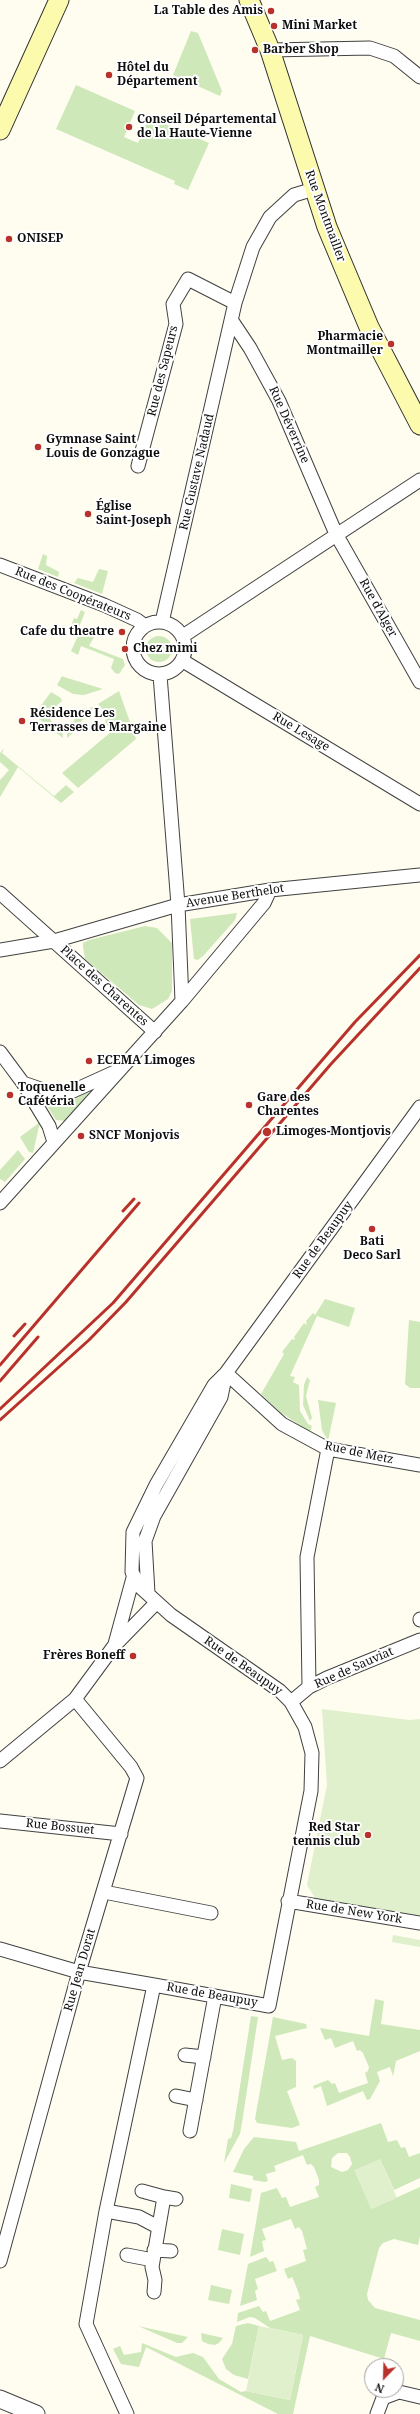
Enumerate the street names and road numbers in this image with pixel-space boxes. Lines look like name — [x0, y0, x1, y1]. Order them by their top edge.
street label: Rue Montmailler — [302, 168, 348, 264]
street label: Rue des Sapeurs — [145, 324, 181, 418]
street label: Rue Déverrine — [266, 384, 312, 466]
street label: Rue Gustave Nadaud — [177, 412, 217, 532]
street label: Rue des Coopérateurs — [13, 564, 133, 624]
street label: Rue d'Alger — [356, 576, 400, 640]
street label: Rue Lesage — [270, 709, 332, 755]
street label: Avenue Berthelot — [185, 881, 285, 911]
street label: Place des Charentes — [57, 943, 151, 1029]
street label: Rue de Beaupuy — [290, 1198, 356, 1282]
street label: Rue de Metz — [323, 1439, 395, 1467]
street label: Rue de Beaupuy — [201, 1634, 285, 1698]
street label: Rue de Sauviat — [312, 1644, 396, 1692]
street label: Rue Bossuet — [25, 1816, 95, 1838]
street label: Rue de New York — [305, 1897, 403, 1927]
street label: Rue Jean Dorat — [61, 1927, 99, 2013]
street label: Rue de Beaupuy — [165, 1980, 259, 2010]

